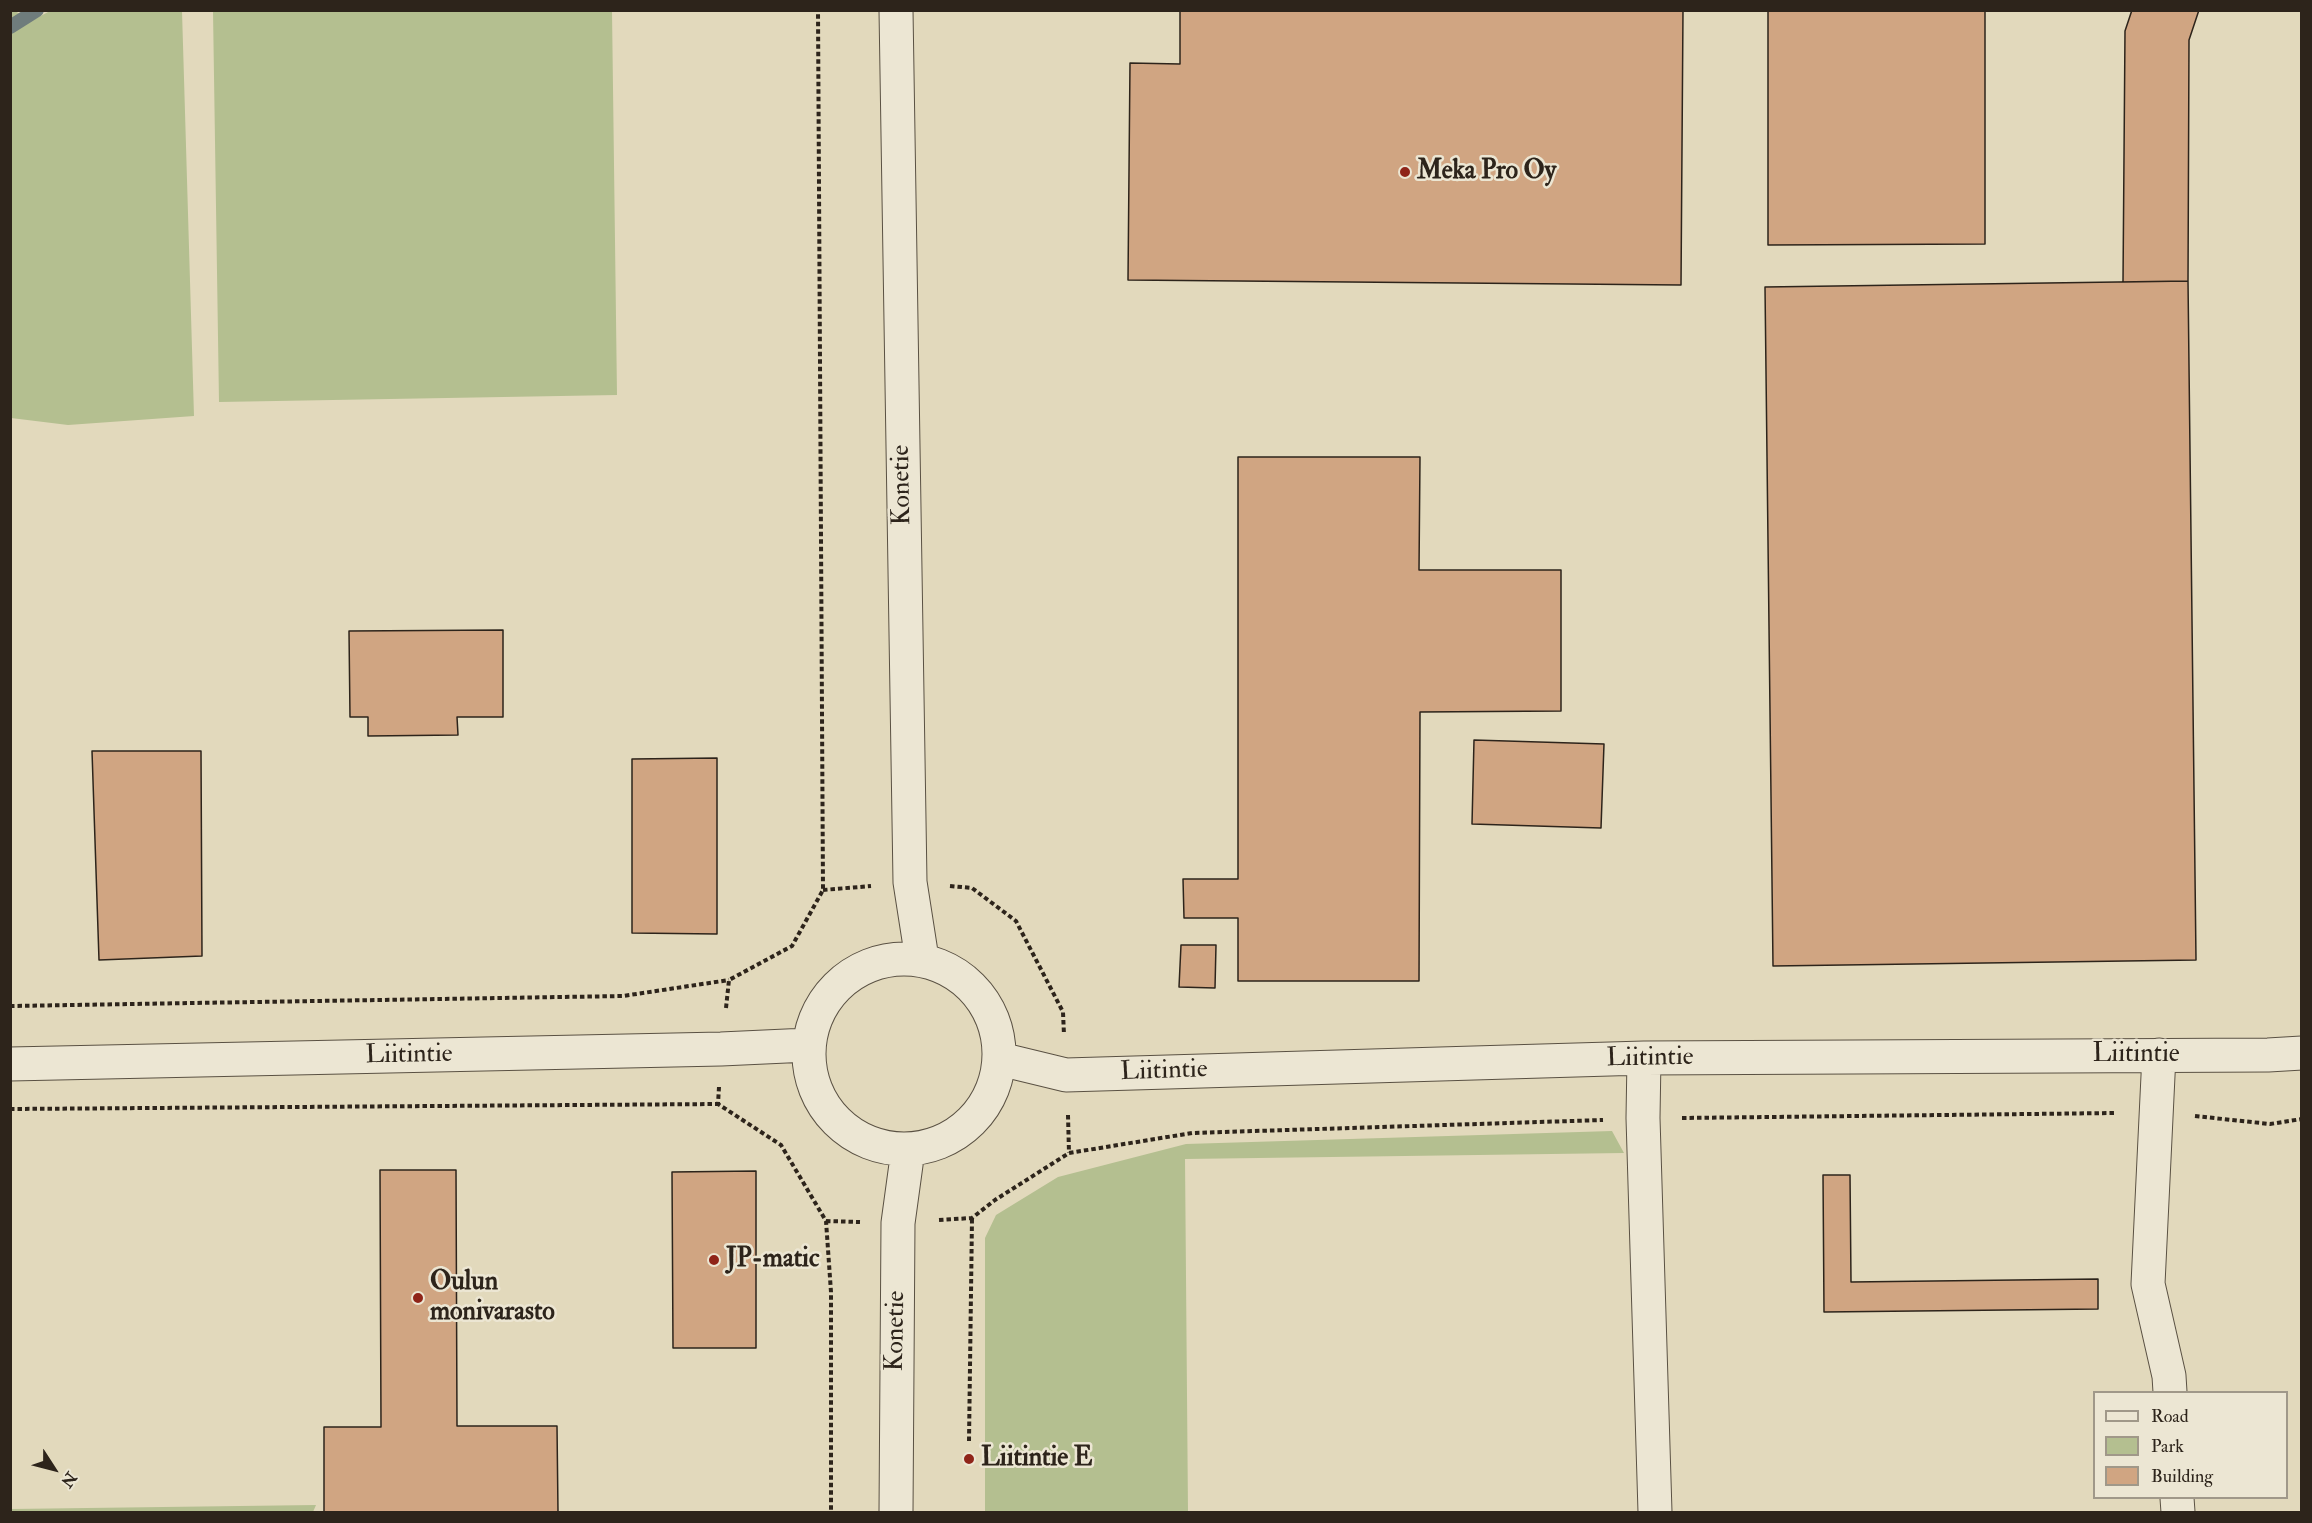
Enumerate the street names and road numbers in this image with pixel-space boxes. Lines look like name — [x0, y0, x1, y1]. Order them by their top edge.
street label: Konetie — [887, 444, 919, 526]
street label: Liitintie — [2092, 1039, 2180, 1071]
street label: Liitintie — [365, 1040, 453, 1072]
street label: Liitintie — [1606, 1043, 1694, 1075]
street label: Liitintie — [1120, 1055, 1208, 1089]
street label: Konetie — [881, 1290, 913, 1372]

